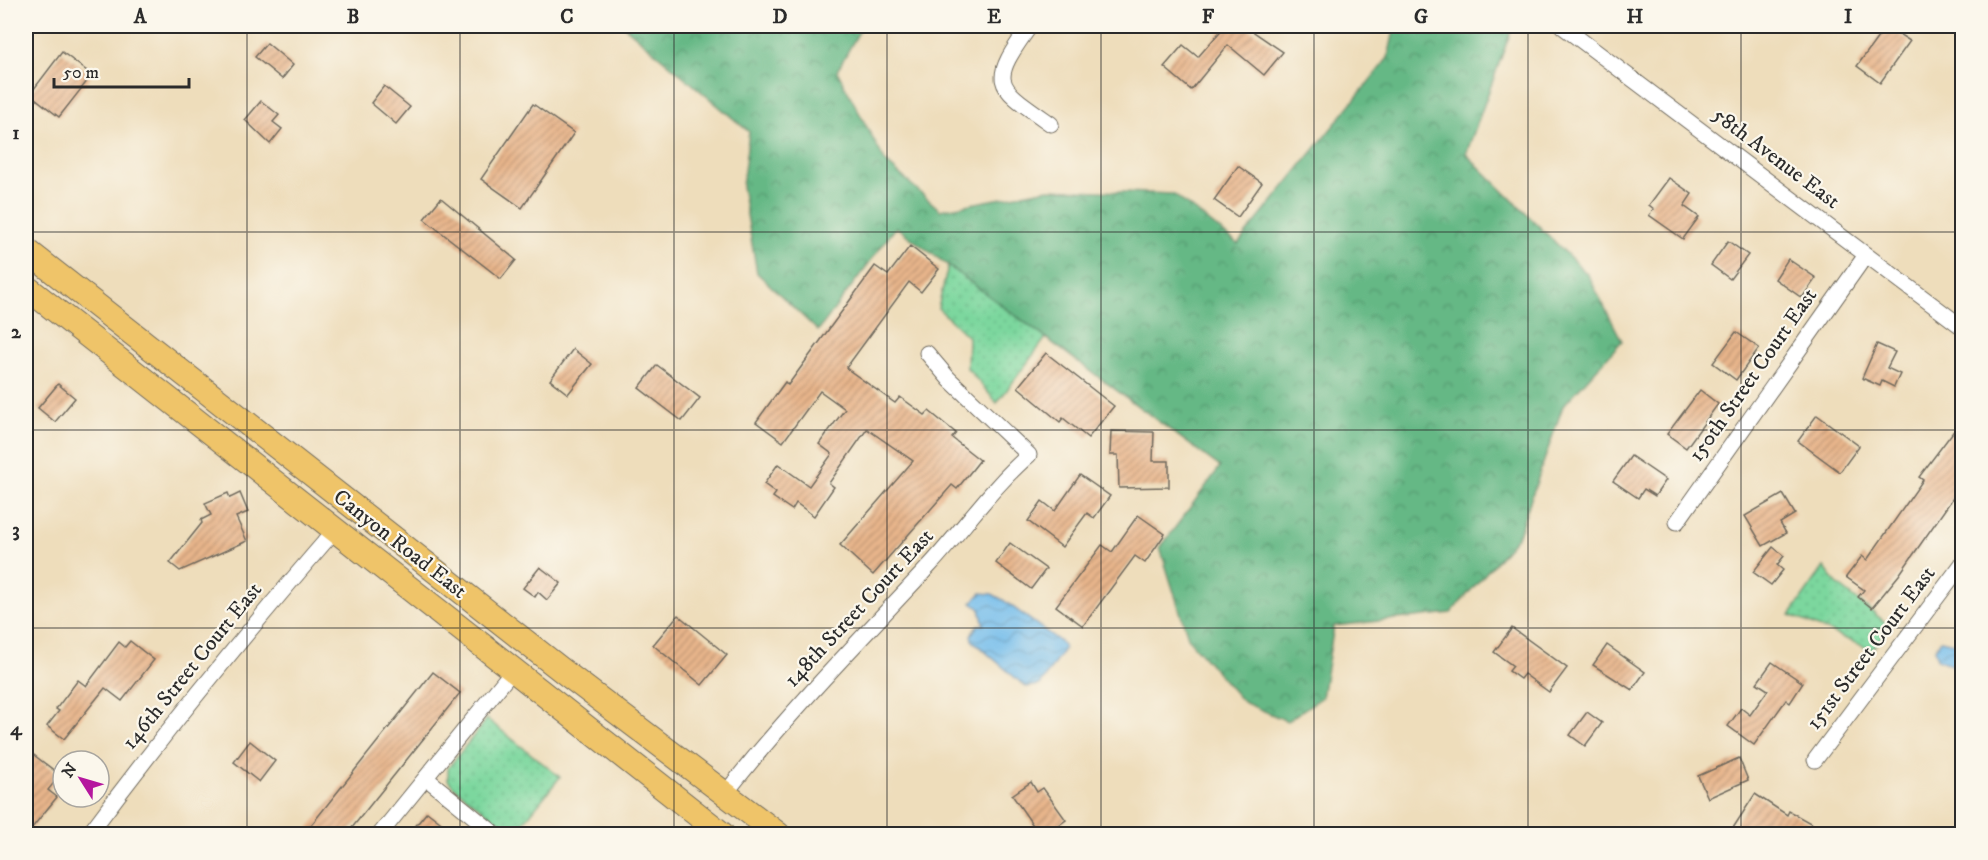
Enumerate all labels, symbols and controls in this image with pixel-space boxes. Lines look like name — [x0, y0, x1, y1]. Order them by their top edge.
text: A — [133, 5, 148, 30]
text: B — [347, 5, 359, 30]
text: C — [560, 5, 574, 30]
text: D — [773, 5, 788, 30]
text: E — [987, 5, 1001, 30]
text: F — [1202, 5, 1215, 30]
text: G — [1414, 5, 1428, 30]
text: H — [1627, 5, 1644, 30]
text: I — [1844, 5, 1852, 30]
scale bar — [54, 51, 189, 89]
text: 50 m — [63, 62, 99, 84]
street label: 58th Avenue East — [1707, 101, 1845, 215]
text: 1 — [12, 121, 20, 146]
street label: 150th Street Court East — [1683, 283, 1823, 467]
text: 2 — [11, 320, 22, 345]
street label: Canyon Road East — [328, 483, 472, 605]
text: 3 — [12, 518, 20, 543]
street label: 148th Street Court East — [779, 523, 939, 693]
street label: 151st Street Court East — [1801, 561, 1941, 735]
street label: 146th Street Court East — [116, 577, 268, 755]
text: 4 — [10, 717, 23, 742]
north arrow — [51, 749, 111, 809]
text: N — [58, 759, 82, 782]

